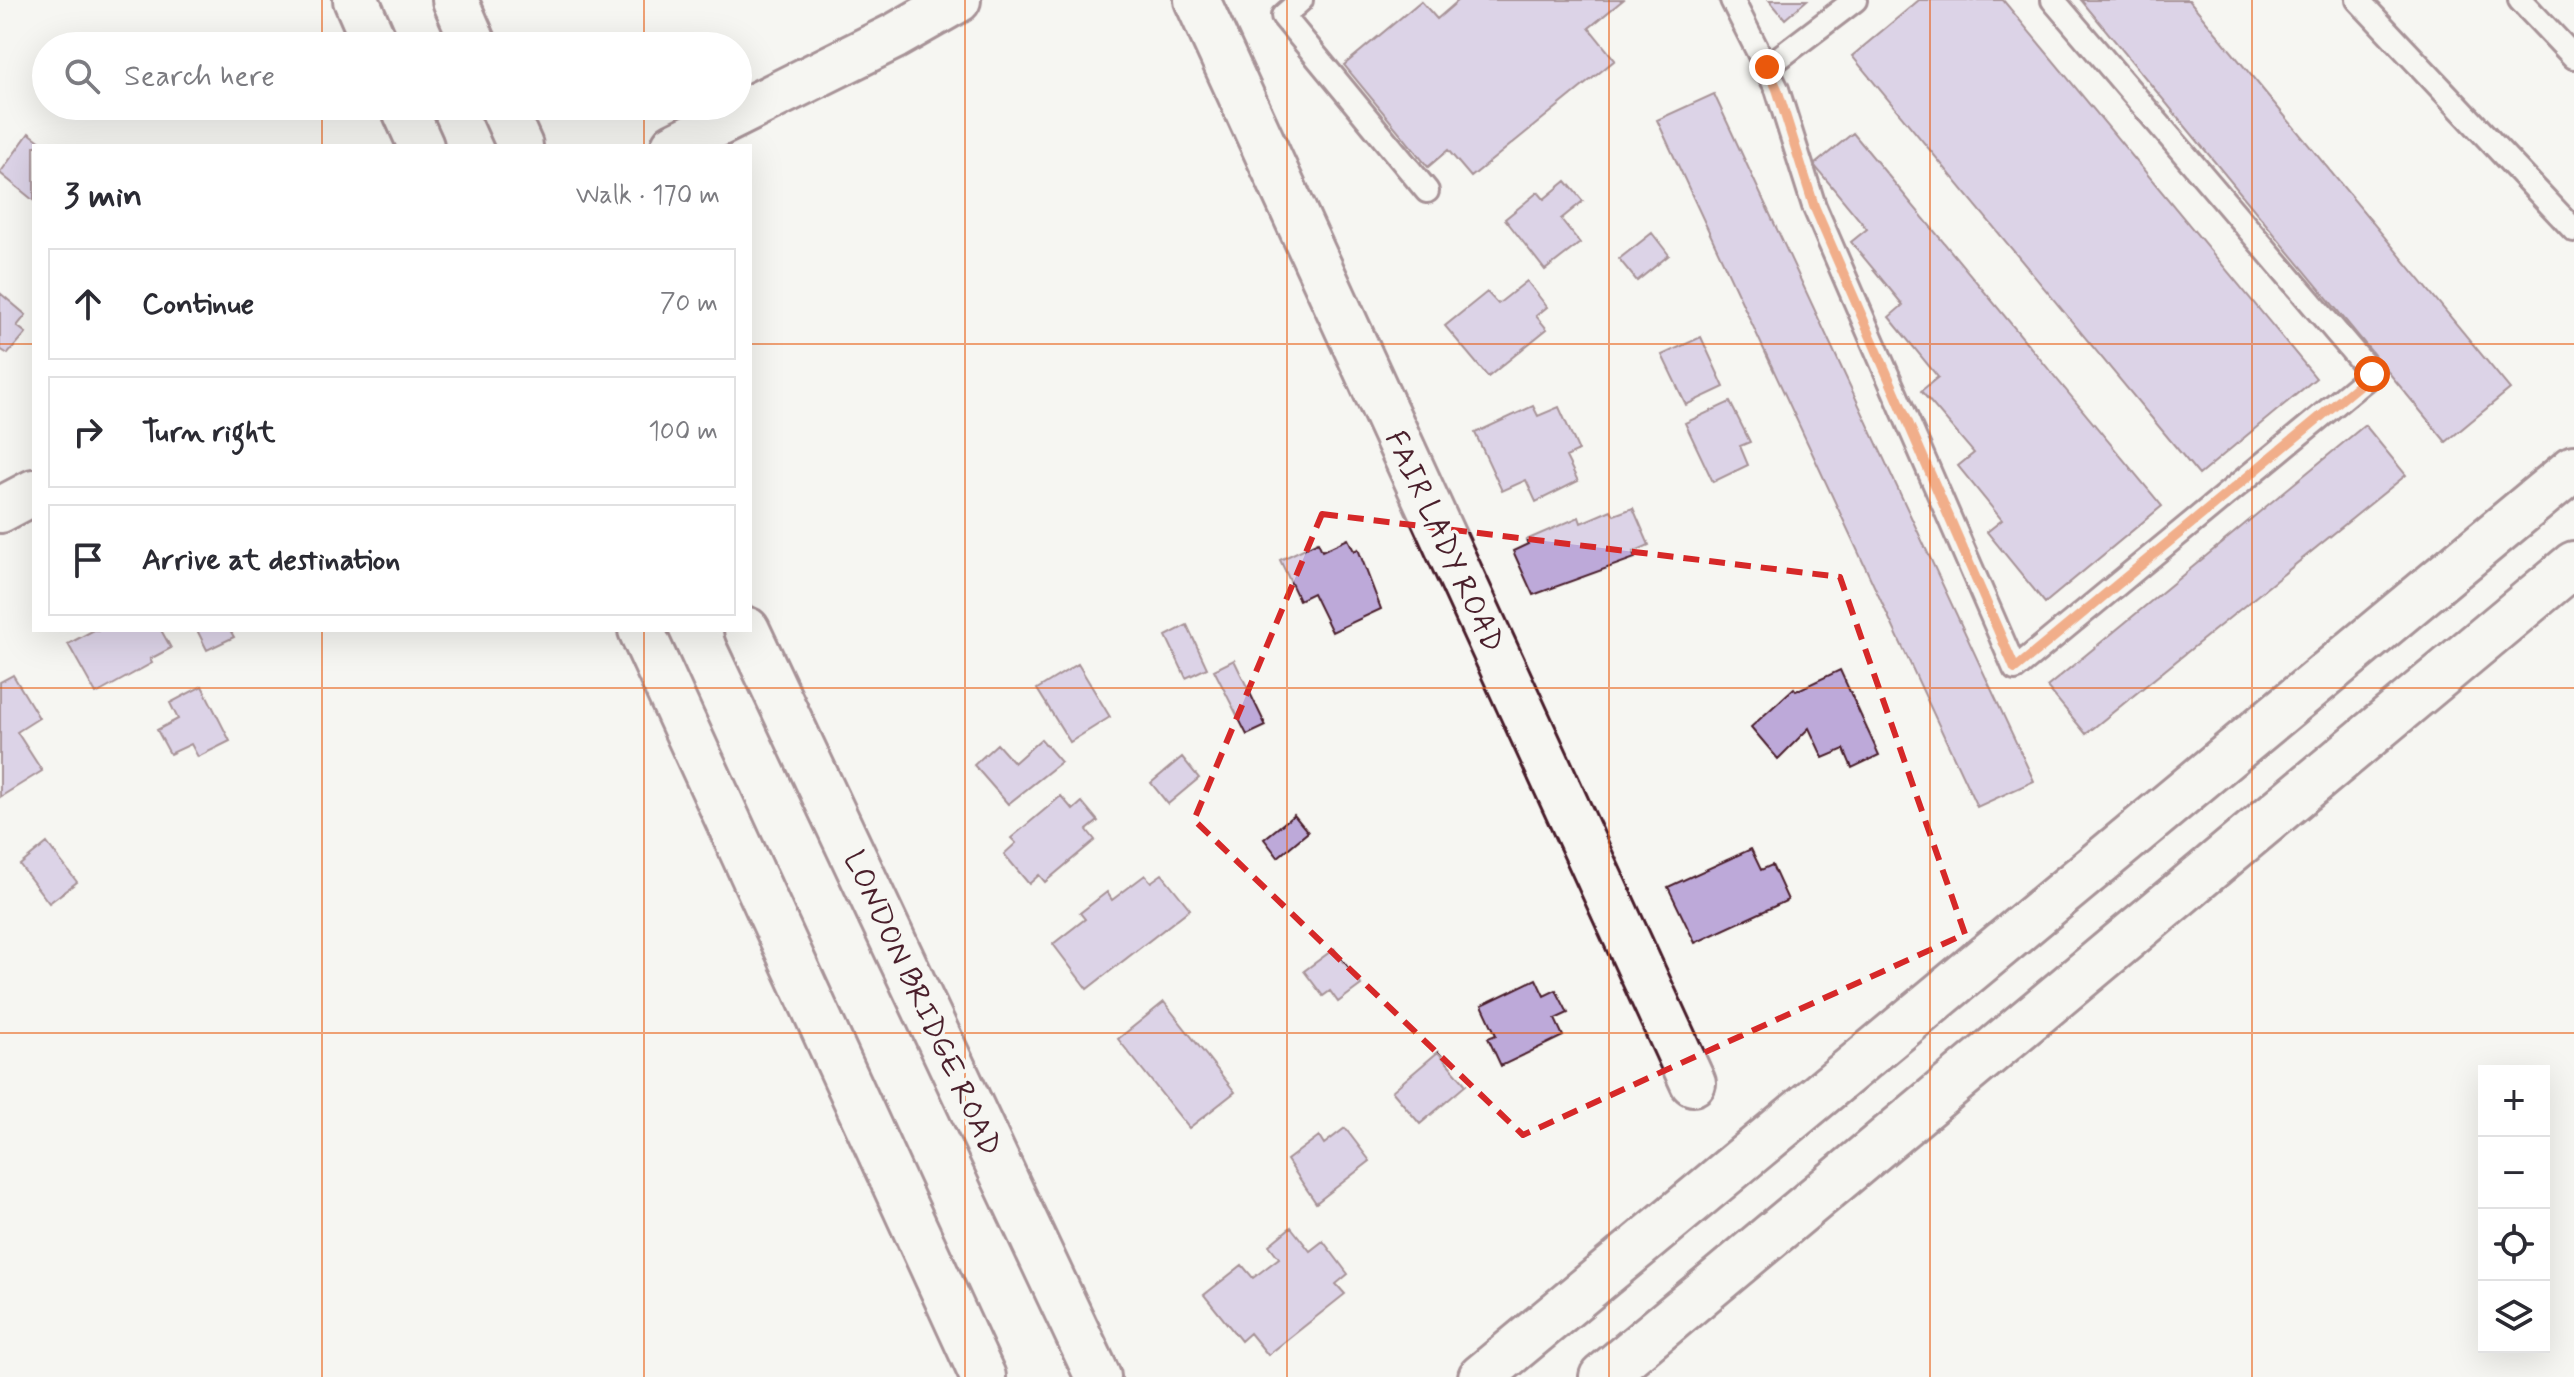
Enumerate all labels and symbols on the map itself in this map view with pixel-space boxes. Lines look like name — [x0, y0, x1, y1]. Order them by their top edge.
route end — [1749, 49, 1785, 85]
route start — [2354, 356, 2390, 392]
street label: FAIR LADY ROAD — [1375, 425, 1512, 659]
street label: LONDON BRIDGE ROAD — [834, 845, 1010, 1162]

